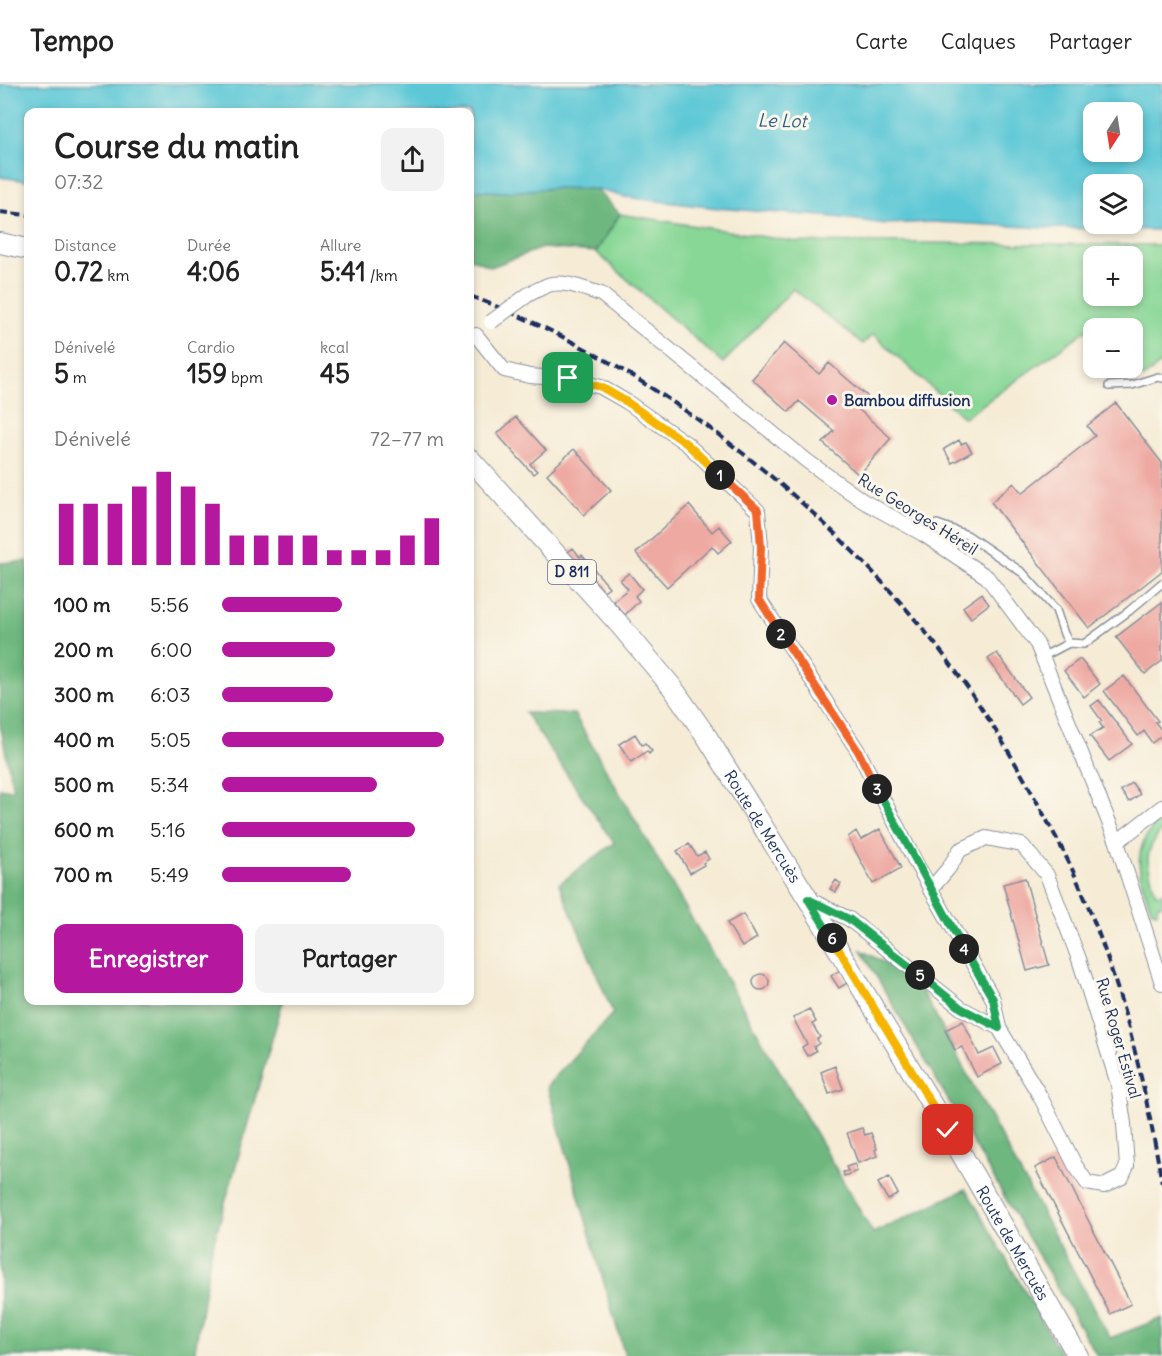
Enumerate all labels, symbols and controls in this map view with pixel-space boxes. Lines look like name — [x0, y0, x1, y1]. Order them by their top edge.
text: Tempo — [30, 23, 114, 59]
text: Carte — [855, 28, 908, 55]
text: Calques — [941, 28, 1016, 55]
text: Partager — [1049, 28, 1132, 55]
north arrow — [1083, 102, 1143, 162]
map controls — [1083, 102, 1143, 378]
water label: Le Lot — [757, 109, 809, 132]
text: Course du matin — [54, 125, 299, 167]
button: share — [381, 128, 444, 191]
text: 07:32 — [54, 169, 104, 194]
button: layers — [1083, 174, 1143, 234]
text: Distance — [54, 235, 116, 255]
text: Durée — [187, 235, 231, 255]
text: Allure — [320, 235, 361, 255]
button: + — [1083, 246, 1143, 306]
text: 0.72 — [54, 255, 103, 288]
text: 4:06 — [187, 255, 240, 288]
text: 5:41 — [320, 255, 366, 288]
text: km — [103, 265, 130, 285]
text: /km — [366, 265, 398, 285]
button: − — [1083, 318, 1143, 378]
text: Dénivelé — [54, 337, 115, 357]
text: Cardio — [187, 337, 235, 357]
text: kcal — [320, 337, 349, 357]
pin — [542, 352, 593, 403]
text: 5 — [54, 357, 69, 390]
text: 159 — [187, 357, 227, 390]
text: 45 — [320, 357, 350, 390]
icon: arrive — [551, 361, 584, 394]
text: m — [69, 367, 87, 387]
text: bpm — [227, 367, 263, 387]
place label: Bambou diffusion — [844, 390, 971, 410]
marker: Bambou diffusion — [825, 393, 839, 407]
text: Dénivelé — [54, 426, 131, 451]
text: 72–77 m — [370, 426, 444, 451]
pin: 1 — [705, 460, 735, 490]
text: 1 — [717, 465, 723, 485]
street label: Rue Georges Héreil — [854, 469, 982, 559]
road number: D 811 — [548, 560, 596, 584]
text: 100 m — [54, 592, 111, 617]
text: 5:56 — [150, 592, 189, 617]
pin: 2 — [766, 619, 796, 649]
text: 2 — [777, 624, 785, 644]
text: 200 m — [54, 637, 114, 662]
text: 6:00 — [150, 637, 192, 662]
text: 300 m — [54, 682, 114, 707]
text: 6:03 — [150, 682, 191, 707]
text: 400 m — [54, 727, 114, 752]
text: 5:05 — [150, 727, 191, 752]
street label: Route de Mercuès — [720, 766, 805, 886]
text: 500 m — [54, 772, 114, 797]
text: 5:34 — [150, 772, 189, 797]
pin: 3 — [862, 774, 892, 804]
text: 3 — [872, 779, 882, 799]
text: 600 m — [54, 817, 114, 842]
text: 5:16 — [150, 817, 186, 842]
text: 700 m — [54, 862, 112, 887]
text: 5:49 — [150, 862, 189, 887]
pin: 6 — [817, 923, 847, 953]
button: Enregistrer — [54, 924, 243, 993]
button: Partager — [255, 924, 444, 993]
text: 6 — [827, 928, 837, 948]
pin: 4 — [949, 934, 979, 964]
text: 4 — [959, 939, 969, 959]
pin: 5 — [905, 960, 935, 990]
text: 5 — [915, 965, 925, 985]
street label: Rue Roger Estival — [1092, 975, 1146, 1101]
pin — [922, 1104, 973, 1155]
icon: check — [931, 1113, 964, 1146]
street label: Route de Mercuès — [972, 1182, 1054, 1304]

